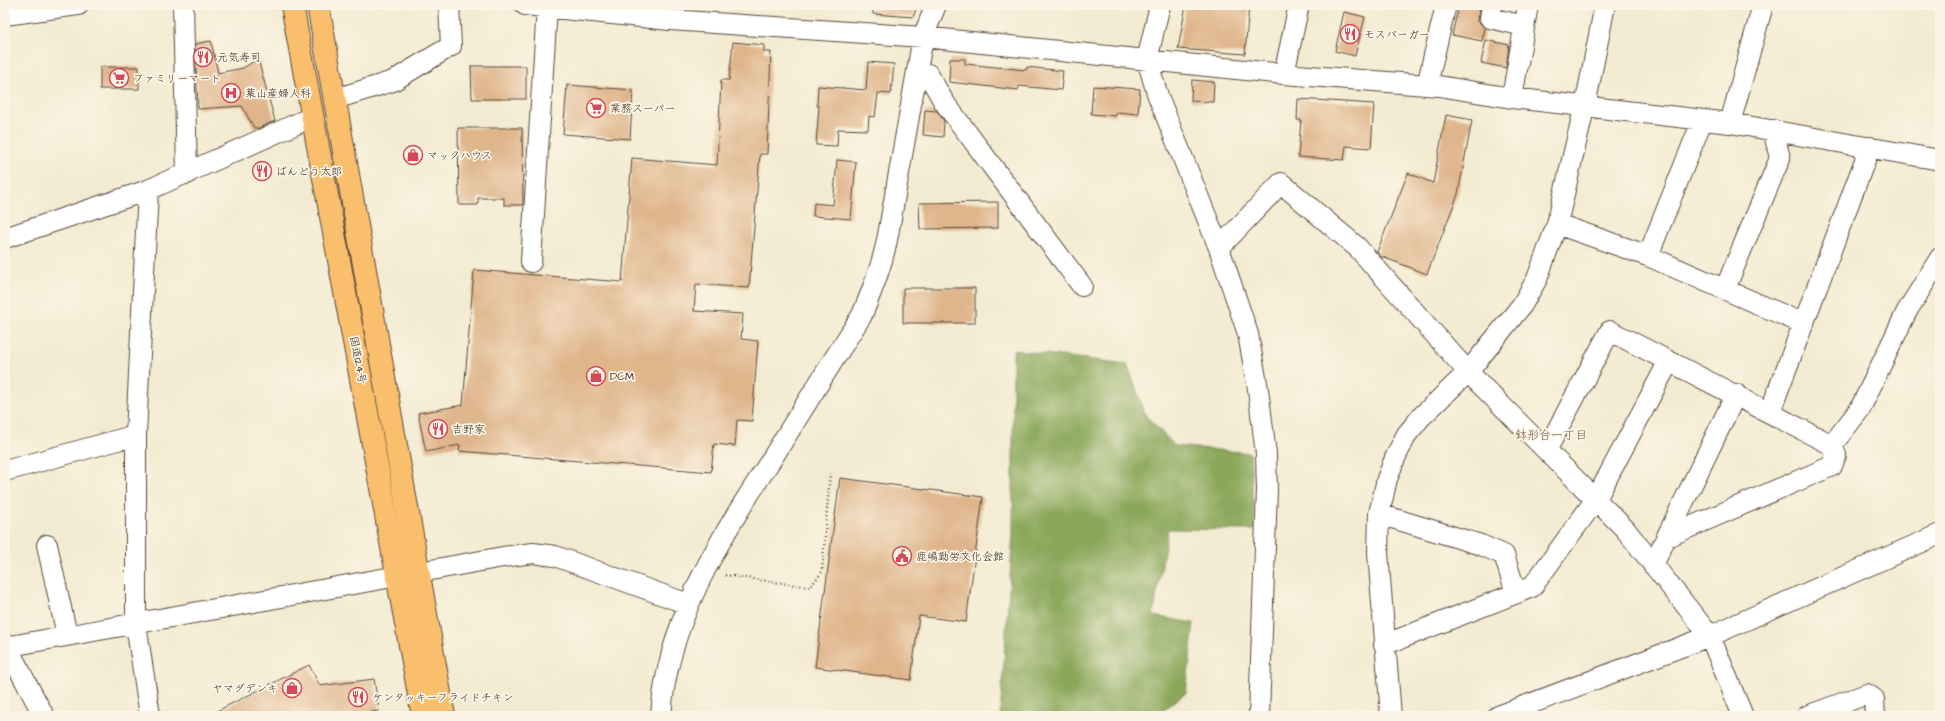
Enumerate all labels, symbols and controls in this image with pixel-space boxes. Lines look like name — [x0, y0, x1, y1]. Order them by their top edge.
restaurant icon: モスバーガー — [1339, 23, 1361, 45]
place label: モスバーガー — [1364, 27, 1430, 42]
restaurant icon: 元気寿司 — [192, 46, 214, 68]
place label: 元気寿司 — [217, 50, 261, 65]
supermarket icon: ファミリーマート — [108, 67, 130, 89]
place label: ファミリーマート — [133, 71, 221, 86]
hospital icon: 葉山産婦人科 — [220, 82, 242, 104]
place label: 葉山産婦人科 — [245, 86, 311, 101]
supermarket icon: 業務スーパー — [585, 97, 607, 119]
place label: 業務スーパー — [610, 101, 676, 116]
shop icon: マックハウス — [402, 144, 424, 166]
place label: マックハウス — [427, 148, 492, 163]
restaurant icon: ばんどう太郎 — [251, 160, 273, 182]
place label: ばんどう太郎 — [276, 164, 342, 179]
street label: 国道124号 — [346, 335, 370, 385]
shop icon: DCM — [585, 365, 607, 387]
place label: DCM — [610, 369, 634, 384]
restaurant icon: 吉野家 — [427, 418, 449, 440]
place label: 吉野家 — [452, 422, 485, 437]
district label: 鉢形台一丁目 — [1515, 427, 1587, 444]
public building icon: 鹿嶋勤労文化会館 — [891, 545, 913, 567]
place label: 鹿嶋勤労文化会館 — [916, 549, 1004, 564]
shop icon: ヤマダデンキ — [281, 677, 303, 699]
place label: ヤマダデンキ — [212, 681, 278, 696]
restaurant icon: ケンタッキーフライドチキン — [347, 686, 369, 708]
place label: ケンタッキーフライドチキン — [372, 690, 514, 705]

